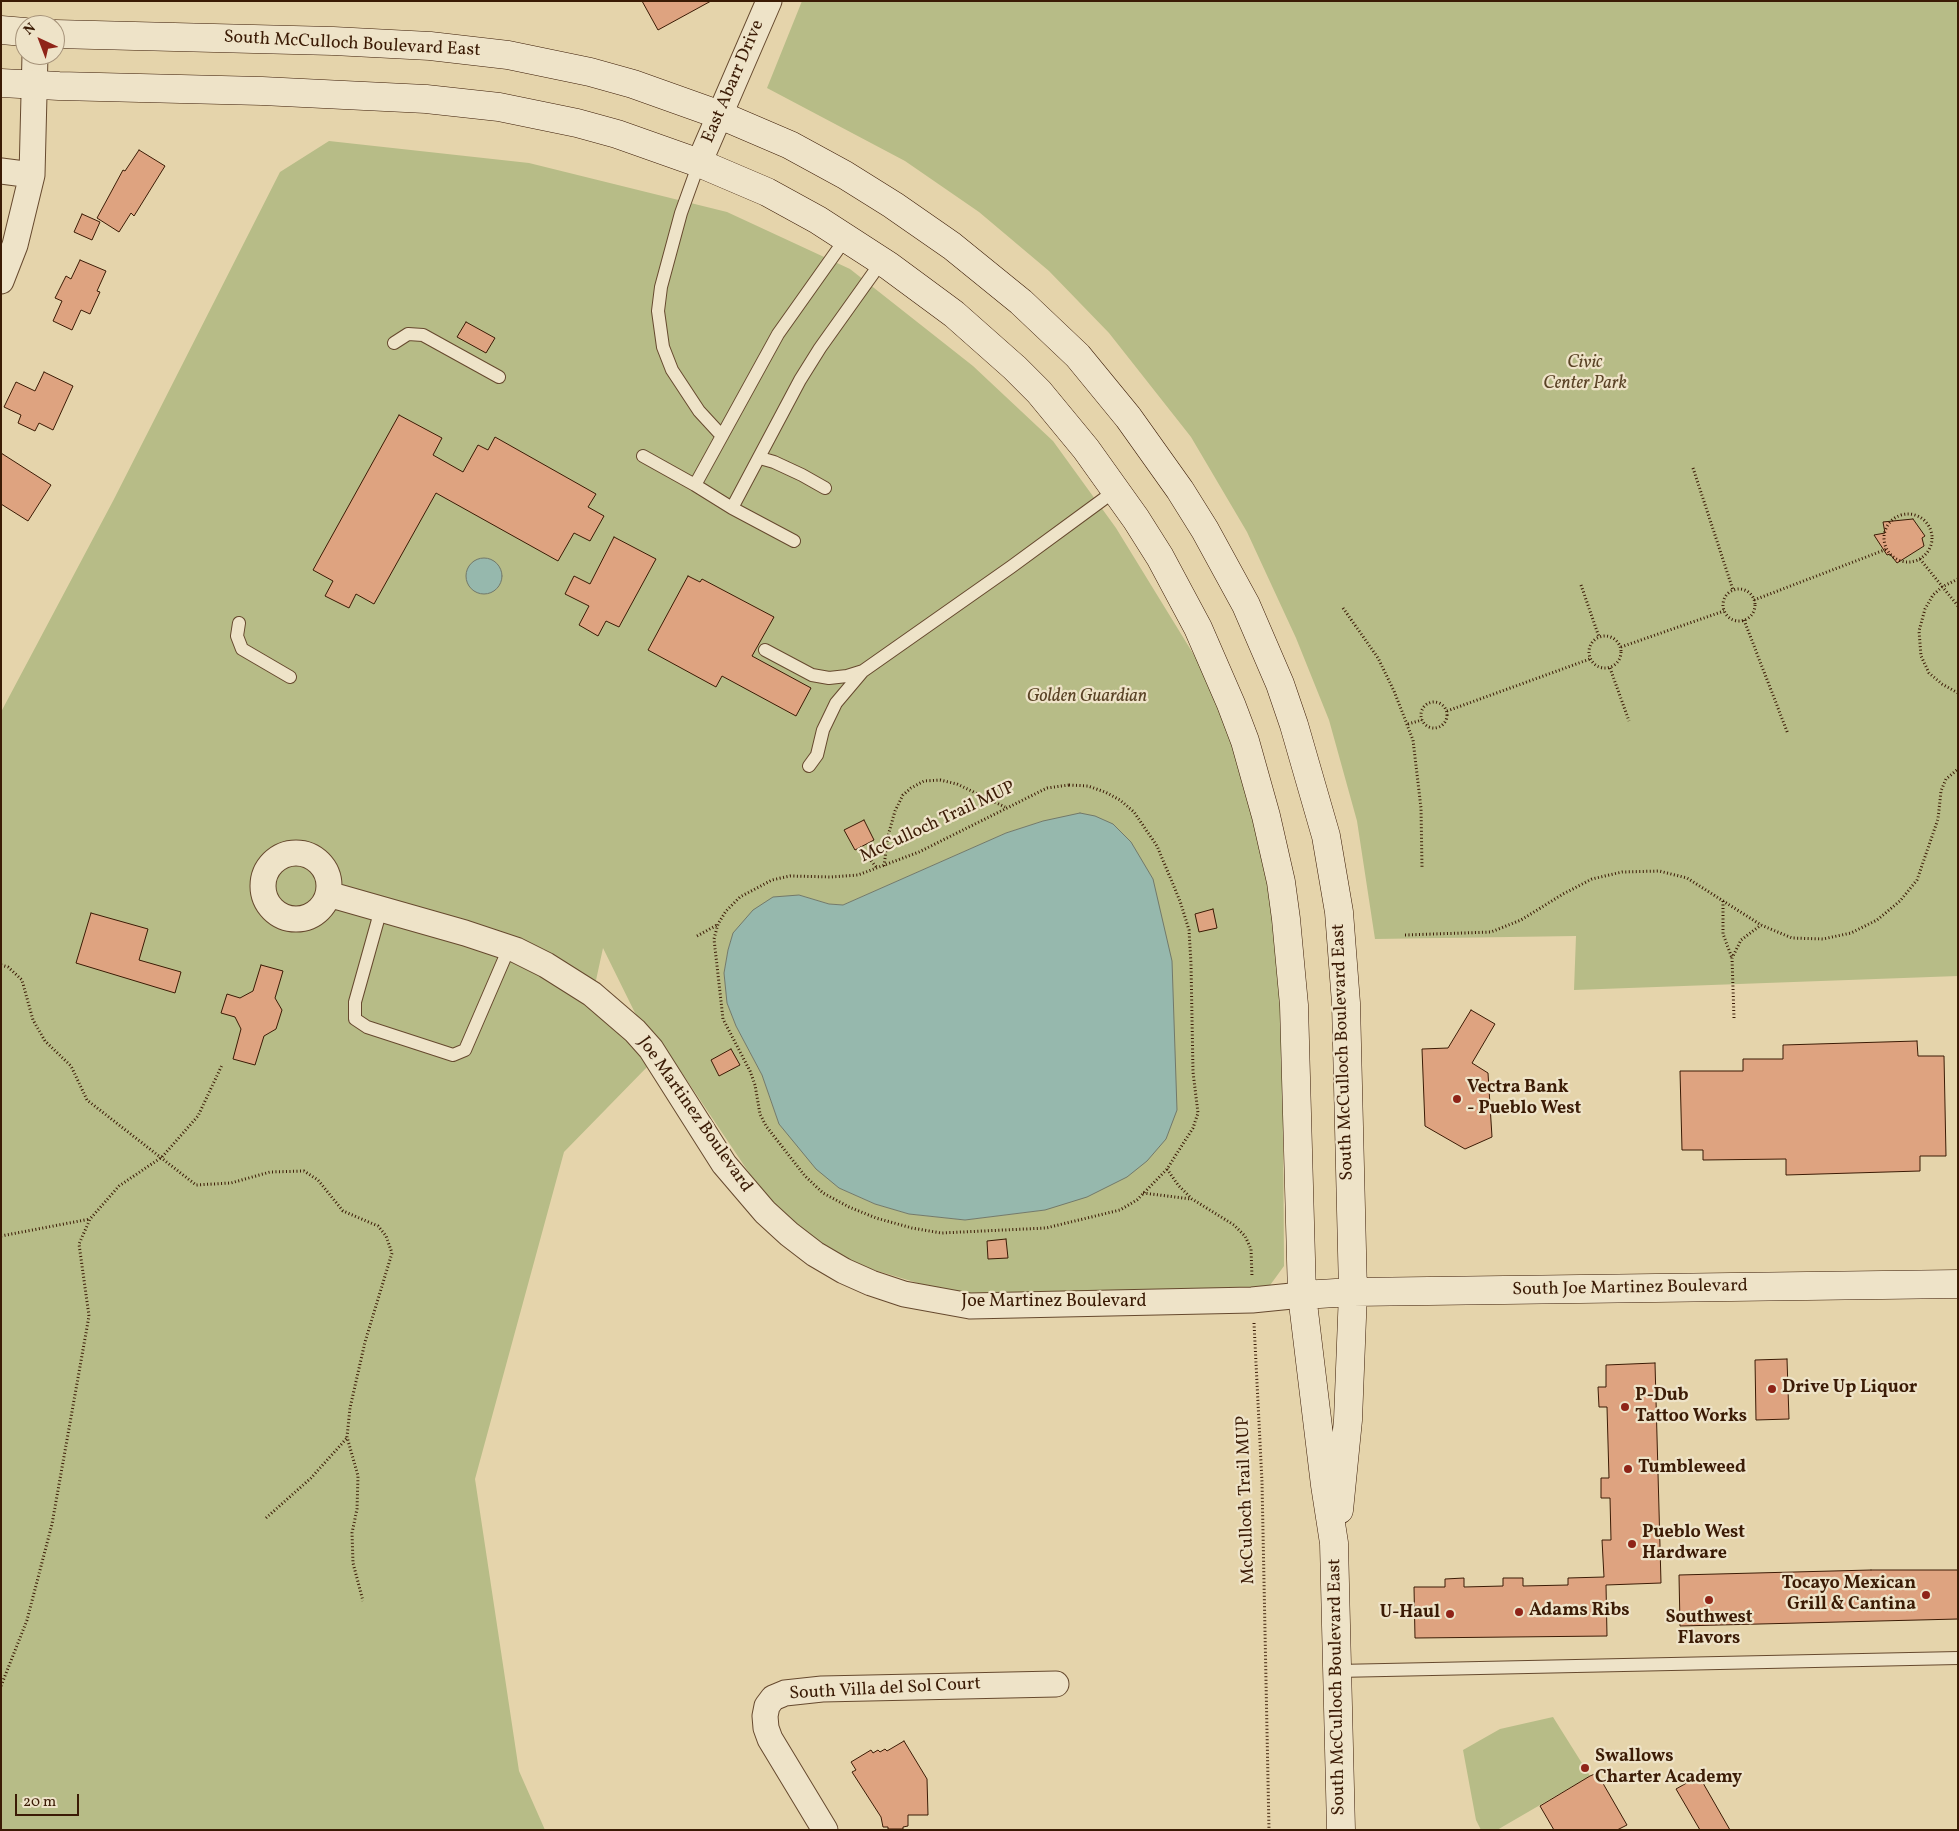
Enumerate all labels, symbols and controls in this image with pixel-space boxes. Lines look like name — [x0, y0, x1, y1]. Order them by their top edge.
north arrow — [15, 15, 65, 65]
street label: East Abarr Drive — [698, 17, 770, 147]
text: N — [20, 19, 40, 40]
street label: South McCulloch Boulevard East — [223, 27, 481, 63]
park label: Civic Center Park — [1543, 353, 1627, 396]
park label: Golden Guardian — [1027, 687, 1147, 709]
street label: McCulloch Trail MUP — [857, 778, 1019, 868]
street label: South McCulloch Boulevard East — [1329, 923, 1359, 1181]
street label: Joe Martinez Boulevard — [632, 1033, 756, 1197]
place label: Vectra Bank - Pueblo West — [1467, 1078, 1581, 1120]
marker: Vectra Bank - Pueblo West — [1451, 1093, 1463, 1105]
street label: South Joe Martinez Boulevard — [1512, 1276, 1748, 1302]
street label: Joe Martinez Boulevard — [961, 1292, 1147, 1314]
place label: Drive Up Liquor — [1782, 1378, 1917, 1400]
marker: Drive Up Liquor — [1766, 1383, 1778, 1395]
place label: P-Dub Tattoo Works — [1635, 1386, 1747, 1428]
marker: P-Dub Tattoo Works — [1619, 1401, 1631, 1413]
street label: McCulloch Trail MUP — [1233, 1415, 1261, 1585]
place label: Tumbleweed — [1638, 1458, 1746, 1480]
marker: Tumbleweed — [1622, 1463, 1634, 1475]
place label: Pueblo West Hardware — [1642, 1523, 1745, 1566]
marker: Pueblo West Hardware — [1626, 1538, 1638, 1550]
street label: South McCulloch Boulevard East — [1325, 1558, 1351, 1816]
place label: Tocayo Mexican Grill & Cantina — [1781, 1574, 1916, 1616]
marker: Tocayo Mexican Grill & Cantina — [1920, 1589, 1932, 1601]
marker: Southwest Flavors — [1703, 1594, 1715, 1606]
place label: Adams Ribs — [1529, 1601, 1630, 1623]
place label: U-Haul — [1380, 1603, 1440, 1625]
marker: Adams Ribs — [1513, 1606, 1525, 1618]
marker: U-Haul — [1444, 1608, 1456, 1620]
place label: Southwest Flavors — [1666, 1608, 1752, 1650]
street label: South Villa del Sol Court — [789, 1674, 981, 1706]
place label: Swallows Charter Academy — [1595, 1747, 1742, 1790]
marker: Swallows Charter Academy — [1579, 1762, 1591, 1774]
scale bar — [18, 1784, 81, 1816]
text: 20 m — [23, 1792, 56, 1813]

